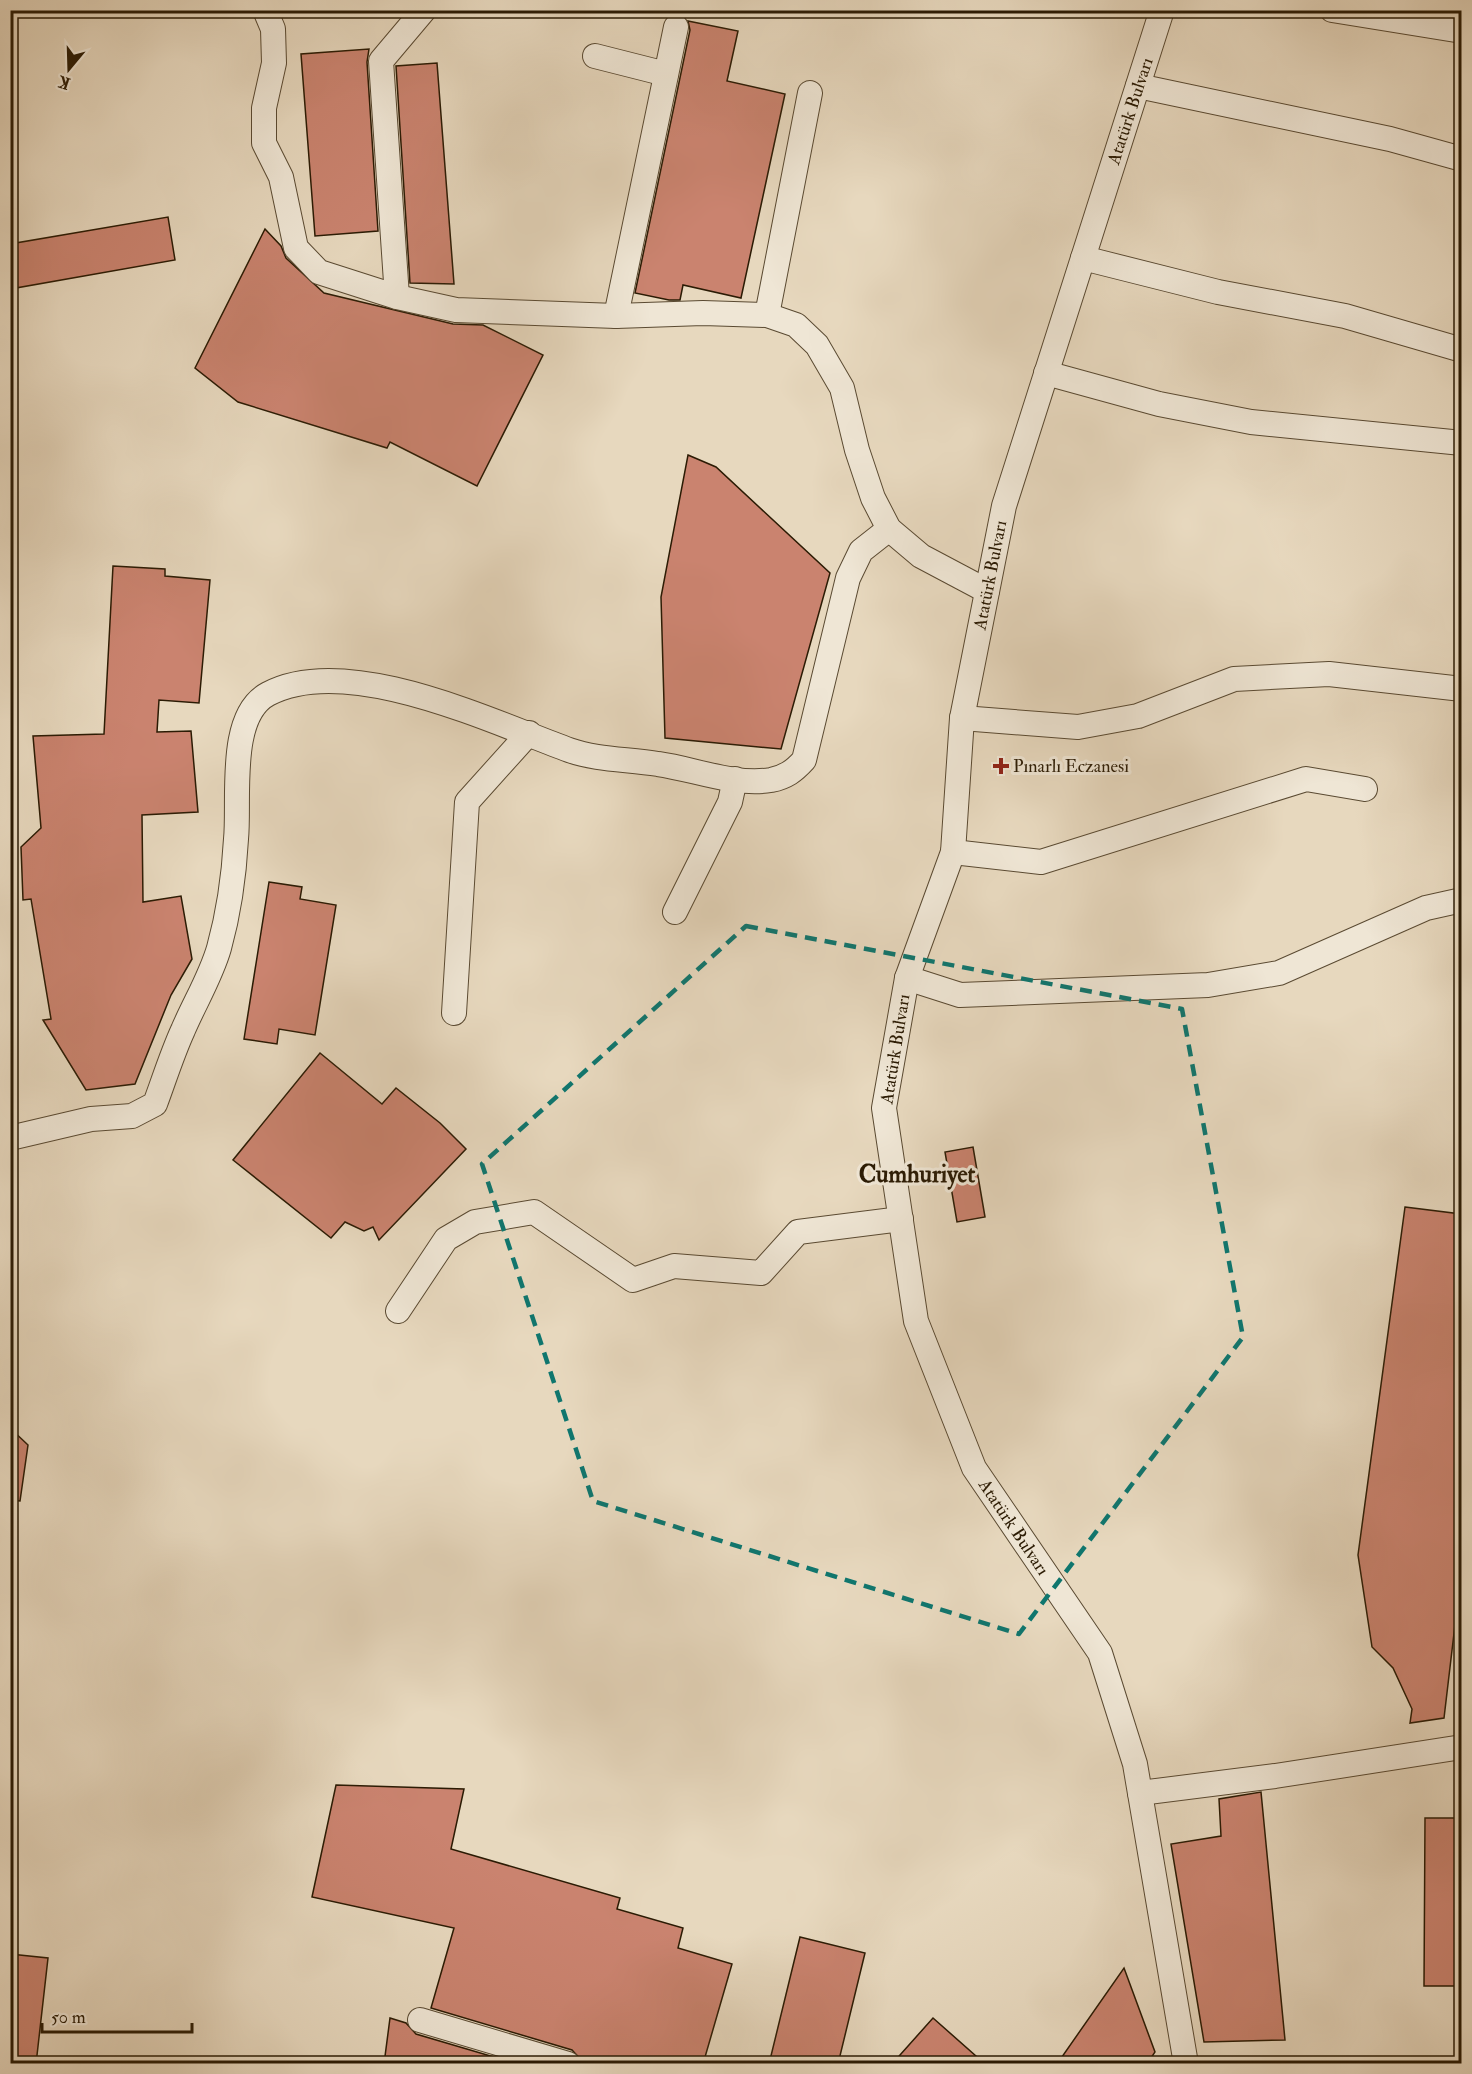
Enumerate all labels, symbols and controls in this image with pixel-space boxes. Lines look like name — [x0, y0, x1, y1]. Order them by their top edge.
north arrow — [39, 39, 99, 99]
street label: Atatürk Bulvarı — [1102, 55, 1159, 169]
text: K — [55, 71, 73, 94]
street label: Atatürk Bulvarı — [968, 518, 1012, 633]
place label: Pınarlı Eczanesi — [1013, 755, 1129, 778]
marker: Pınarlı Eczanesi — [994, 759, 1008, 773]
street label: Atatürk Bulvarı — [875, 992, 916, 1107]
district label: Cumhuriyet — [859, 1159, 976, 1190]
street label: Atatürk Bulvarı — [972, 1474, 1054, 1580]
scale bar — [42, 1996, 192, 2034]
text: 50 m — [51, 2006, 86, 2029]

